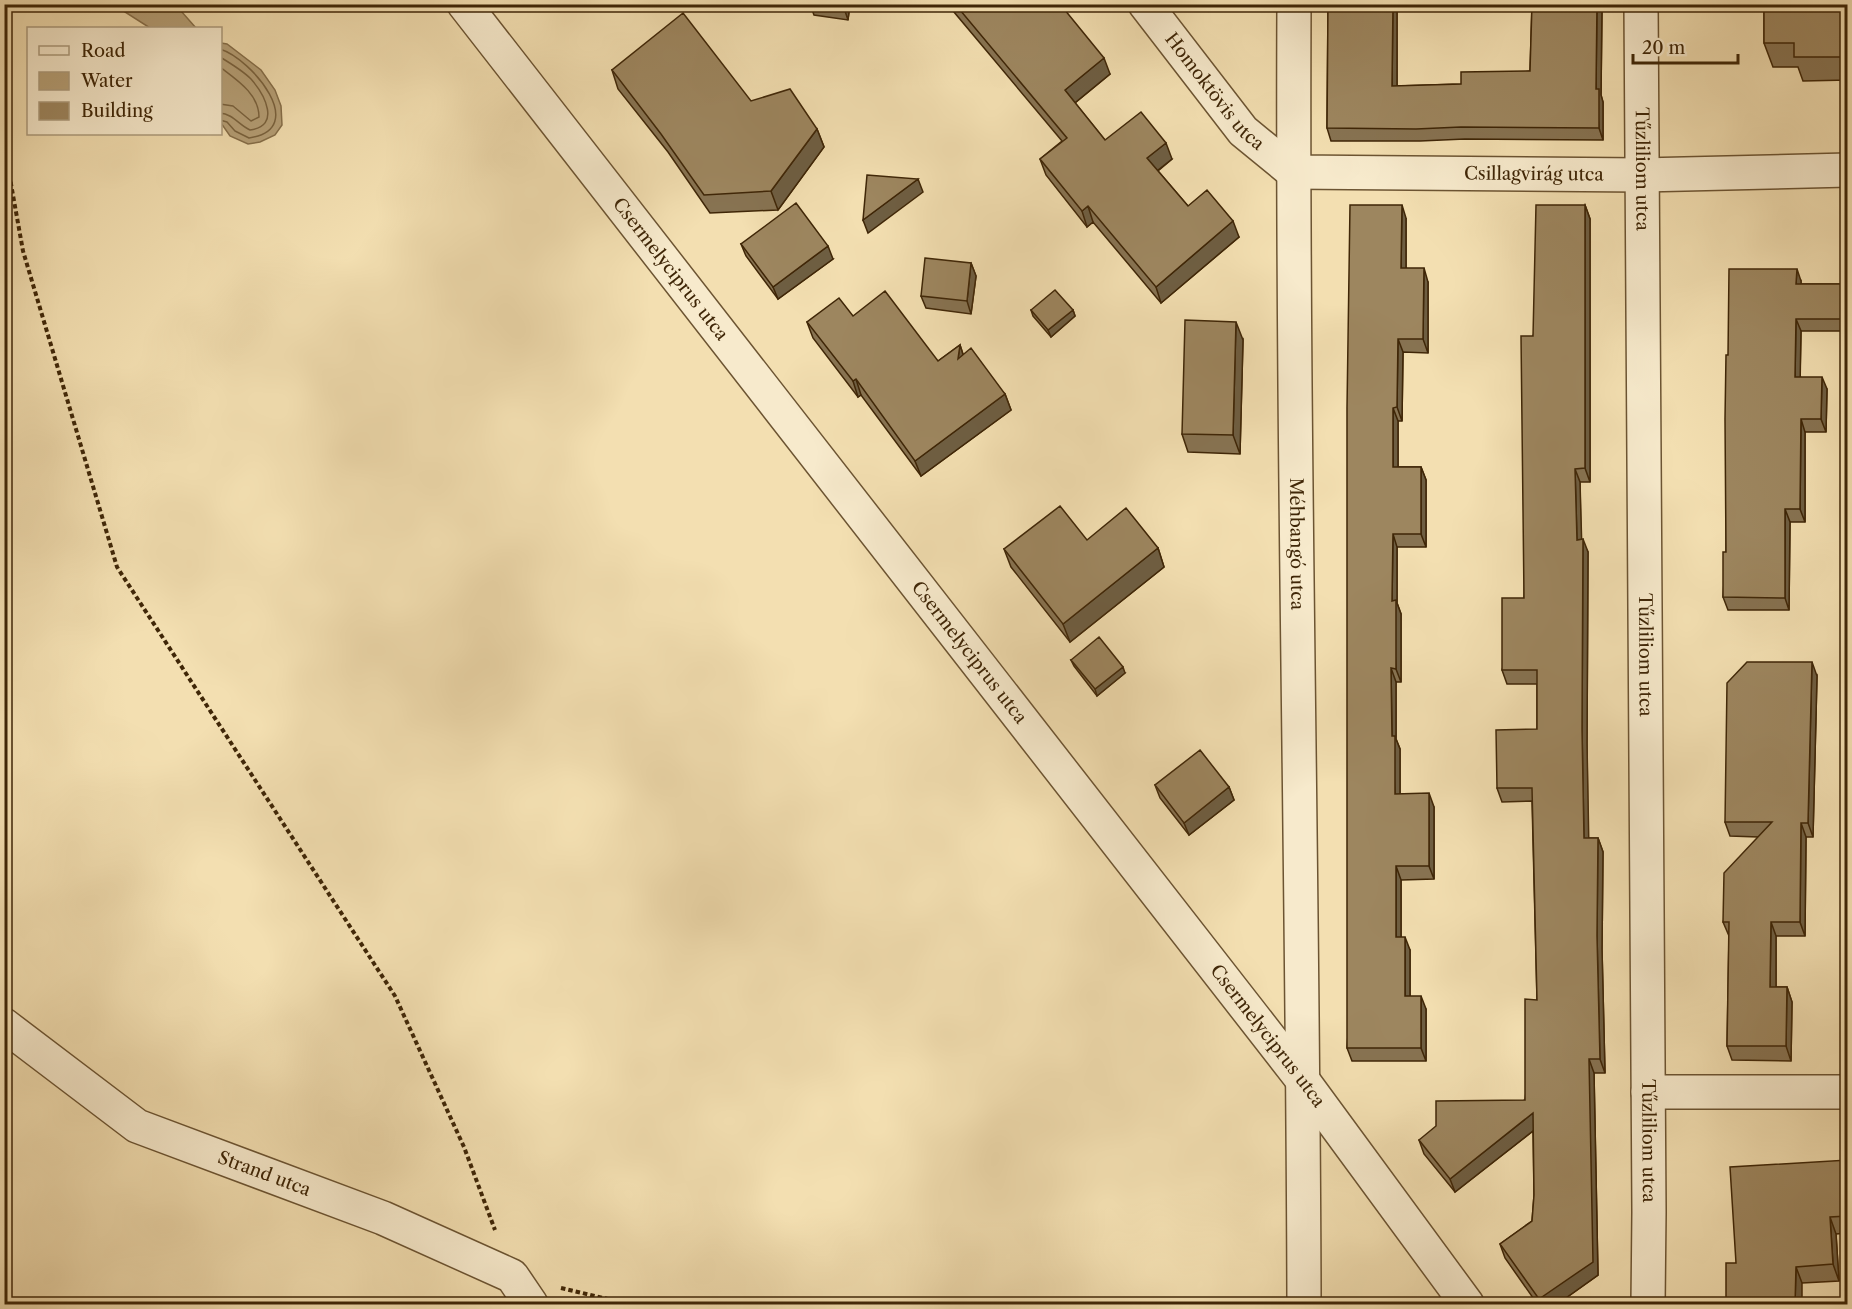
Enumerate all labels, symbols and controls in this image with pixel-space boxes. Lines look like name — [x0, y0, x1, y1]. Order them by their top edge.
legend — [27, 27, 222, 135]
scale bar — [1633, 27, 1738, 65]
street label: Homoktövis utca — [1160, 28, 1269, 155]
text: 20 m — [1642, 37, 1686, 59]
text: Road — [81, 40, 126, 62]
text: Water — [80, 70, 133, 92]
text: Building — [81, 100, 153, 122]
street label: Tűzliliom utca — [1631, 107, 1654, 231]
street label: Csillagvirág utca — [1464, 162, 1604, 186]
street label: Csermelyciprus utca — [608, 193, 733, 345]
street label: Méhbangó utca — [1285, 478, 1308, 611]
street label: Csermelyciprus utca — [907, 577, 1032, 728]
street label: Tűzliliom utca — [1634, 593, 1657, 717]
street label: Csermelyciprus utca — [1206, 960, 1330, 1112]
street label: Tűzliliom utca — [1637, 1079, 1660, 1203]
street label: Strand utca — [215, 1146, 314, 1201]

